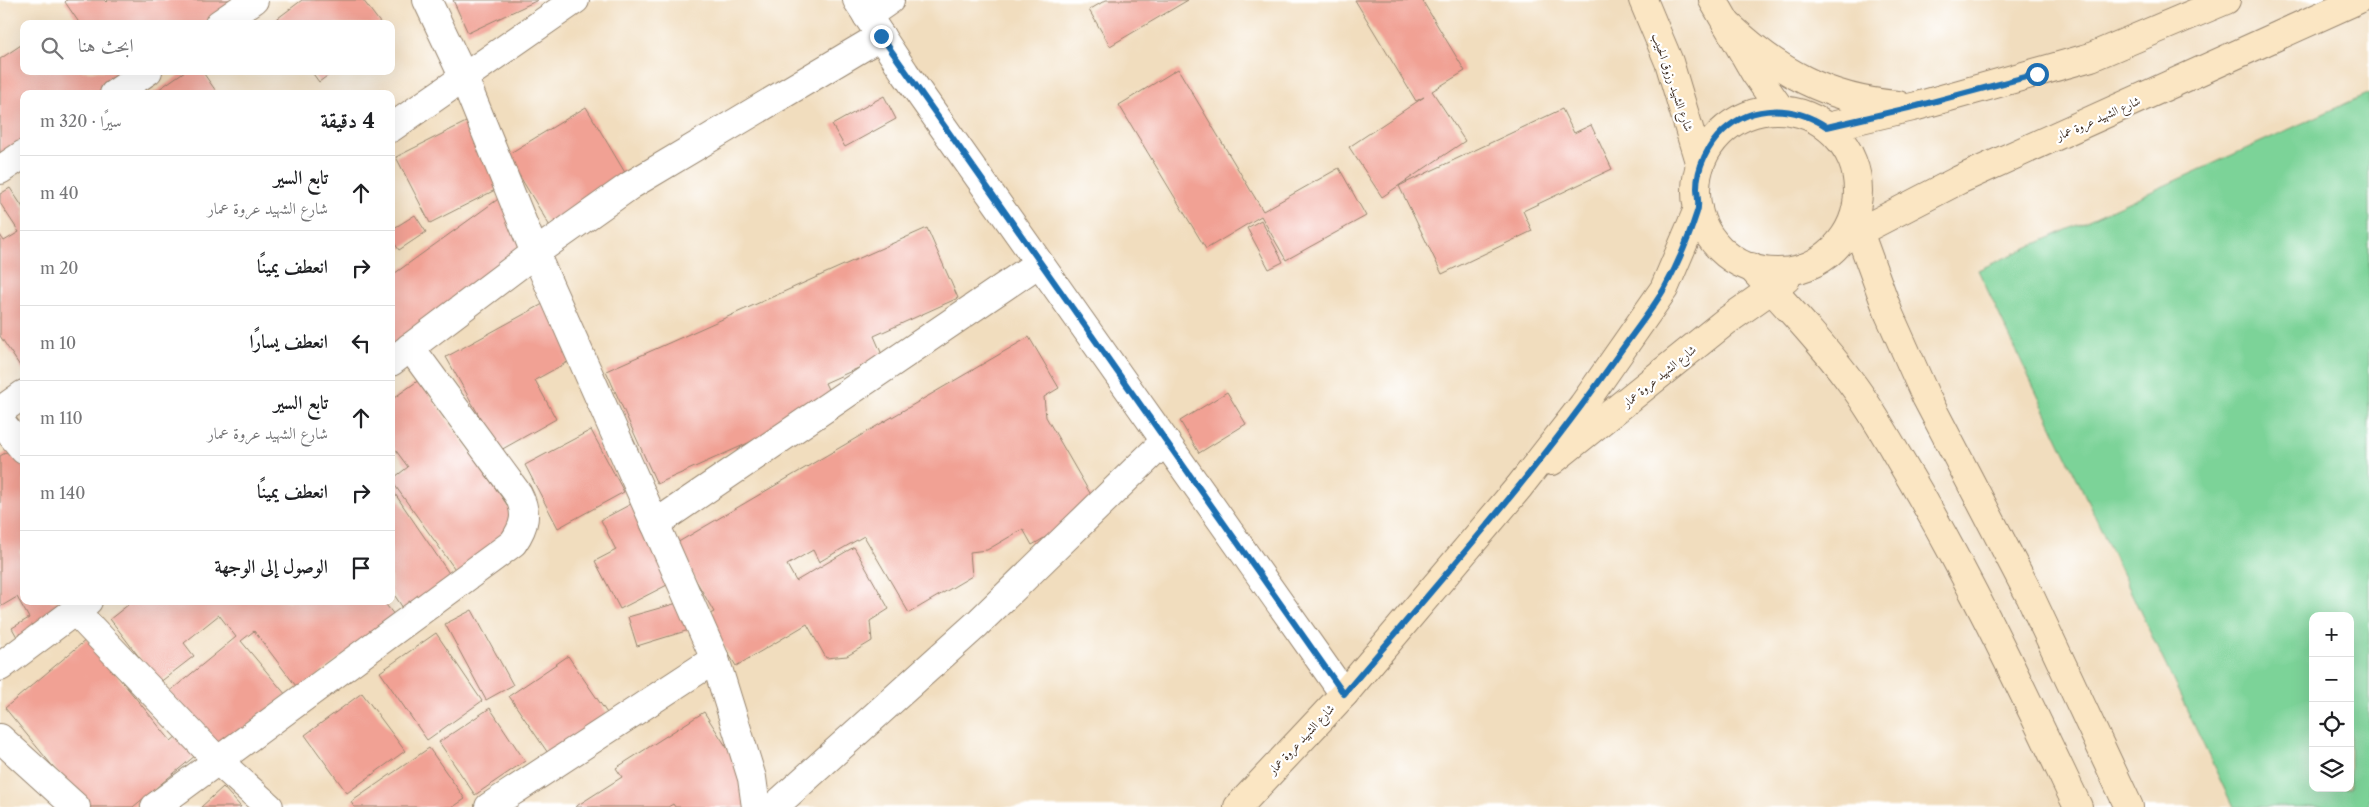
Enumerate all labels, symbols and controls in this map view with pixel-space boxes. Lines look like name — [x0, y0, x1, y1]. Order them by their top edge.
search box — [20, 20, 395, 75]
route end — [870, 25, 893, 48]
street label: شارع الشهيد رزوق الحبيب — [1645, 31, 1697, 135]
icon: search — [38, 34, 66, 62]
text: ابحث هنا — [78, 34, 134, 57]
route start — [2026, 63, 2049, 86]
street label: شارع الشهيد عروة عمار — [2053, 93, 2144, 147]
text: 4 دقيقة — [321, 108, 375, 133]
text: سيرًا · 320 m — [40, 111, 122, 131]
text: تابع السير — [274, 166, 328, 189]
icon: ahead — [347, 179, 375, 207]
text: 40 m — [40, 183, 79, 203]
text: شارع الشهيد عروة عمار — [207, 198, 328, 218]
icon: right — [347, 254, 375, 282]
text: انعطف يمينًا — [257, 255, 328, 278]
text: 20 m — [40, 258, 79, 278]
icon: left — [347, 329, 375, 357]
text: انعطف يسارًا — [249, 330, 328, 353]
text: 10 m — [40, 333, 76, 353]
street label: شارع الشهيد عروة عمار — [1618, 342, 1702, 414]
text: تابع السير — [274, 391, 328, 414]
icon: ahead — [347, 404, 375, 432]
text: 110 m — [40, 408, 83, 428]
text: شارع الشهيد عروة عمار — [207, 423, 328, 443]
icon: right — [347, 479, 375, 507]
text: انعطف يمينًا — [257, 480, 328, 503]
text: 140 m — [40, 483, 85, 503]
icon: arrive — [347, 554, 375, 582]
text: الوصول إلى الوجهة — [214, 555, 328, 578]
map controls — [2309, 612, 2354, 792]
button: + — [2309, 612, 2354, 657]
button: − — [2309, 657, 2354, 702]
street label: شارع الشهيد عروة عمار — [1264, 701, 1340, 781]
button: locate — [2309, 702, 2354, 747]
button: layers — [2309, 747, 2354, 792]

